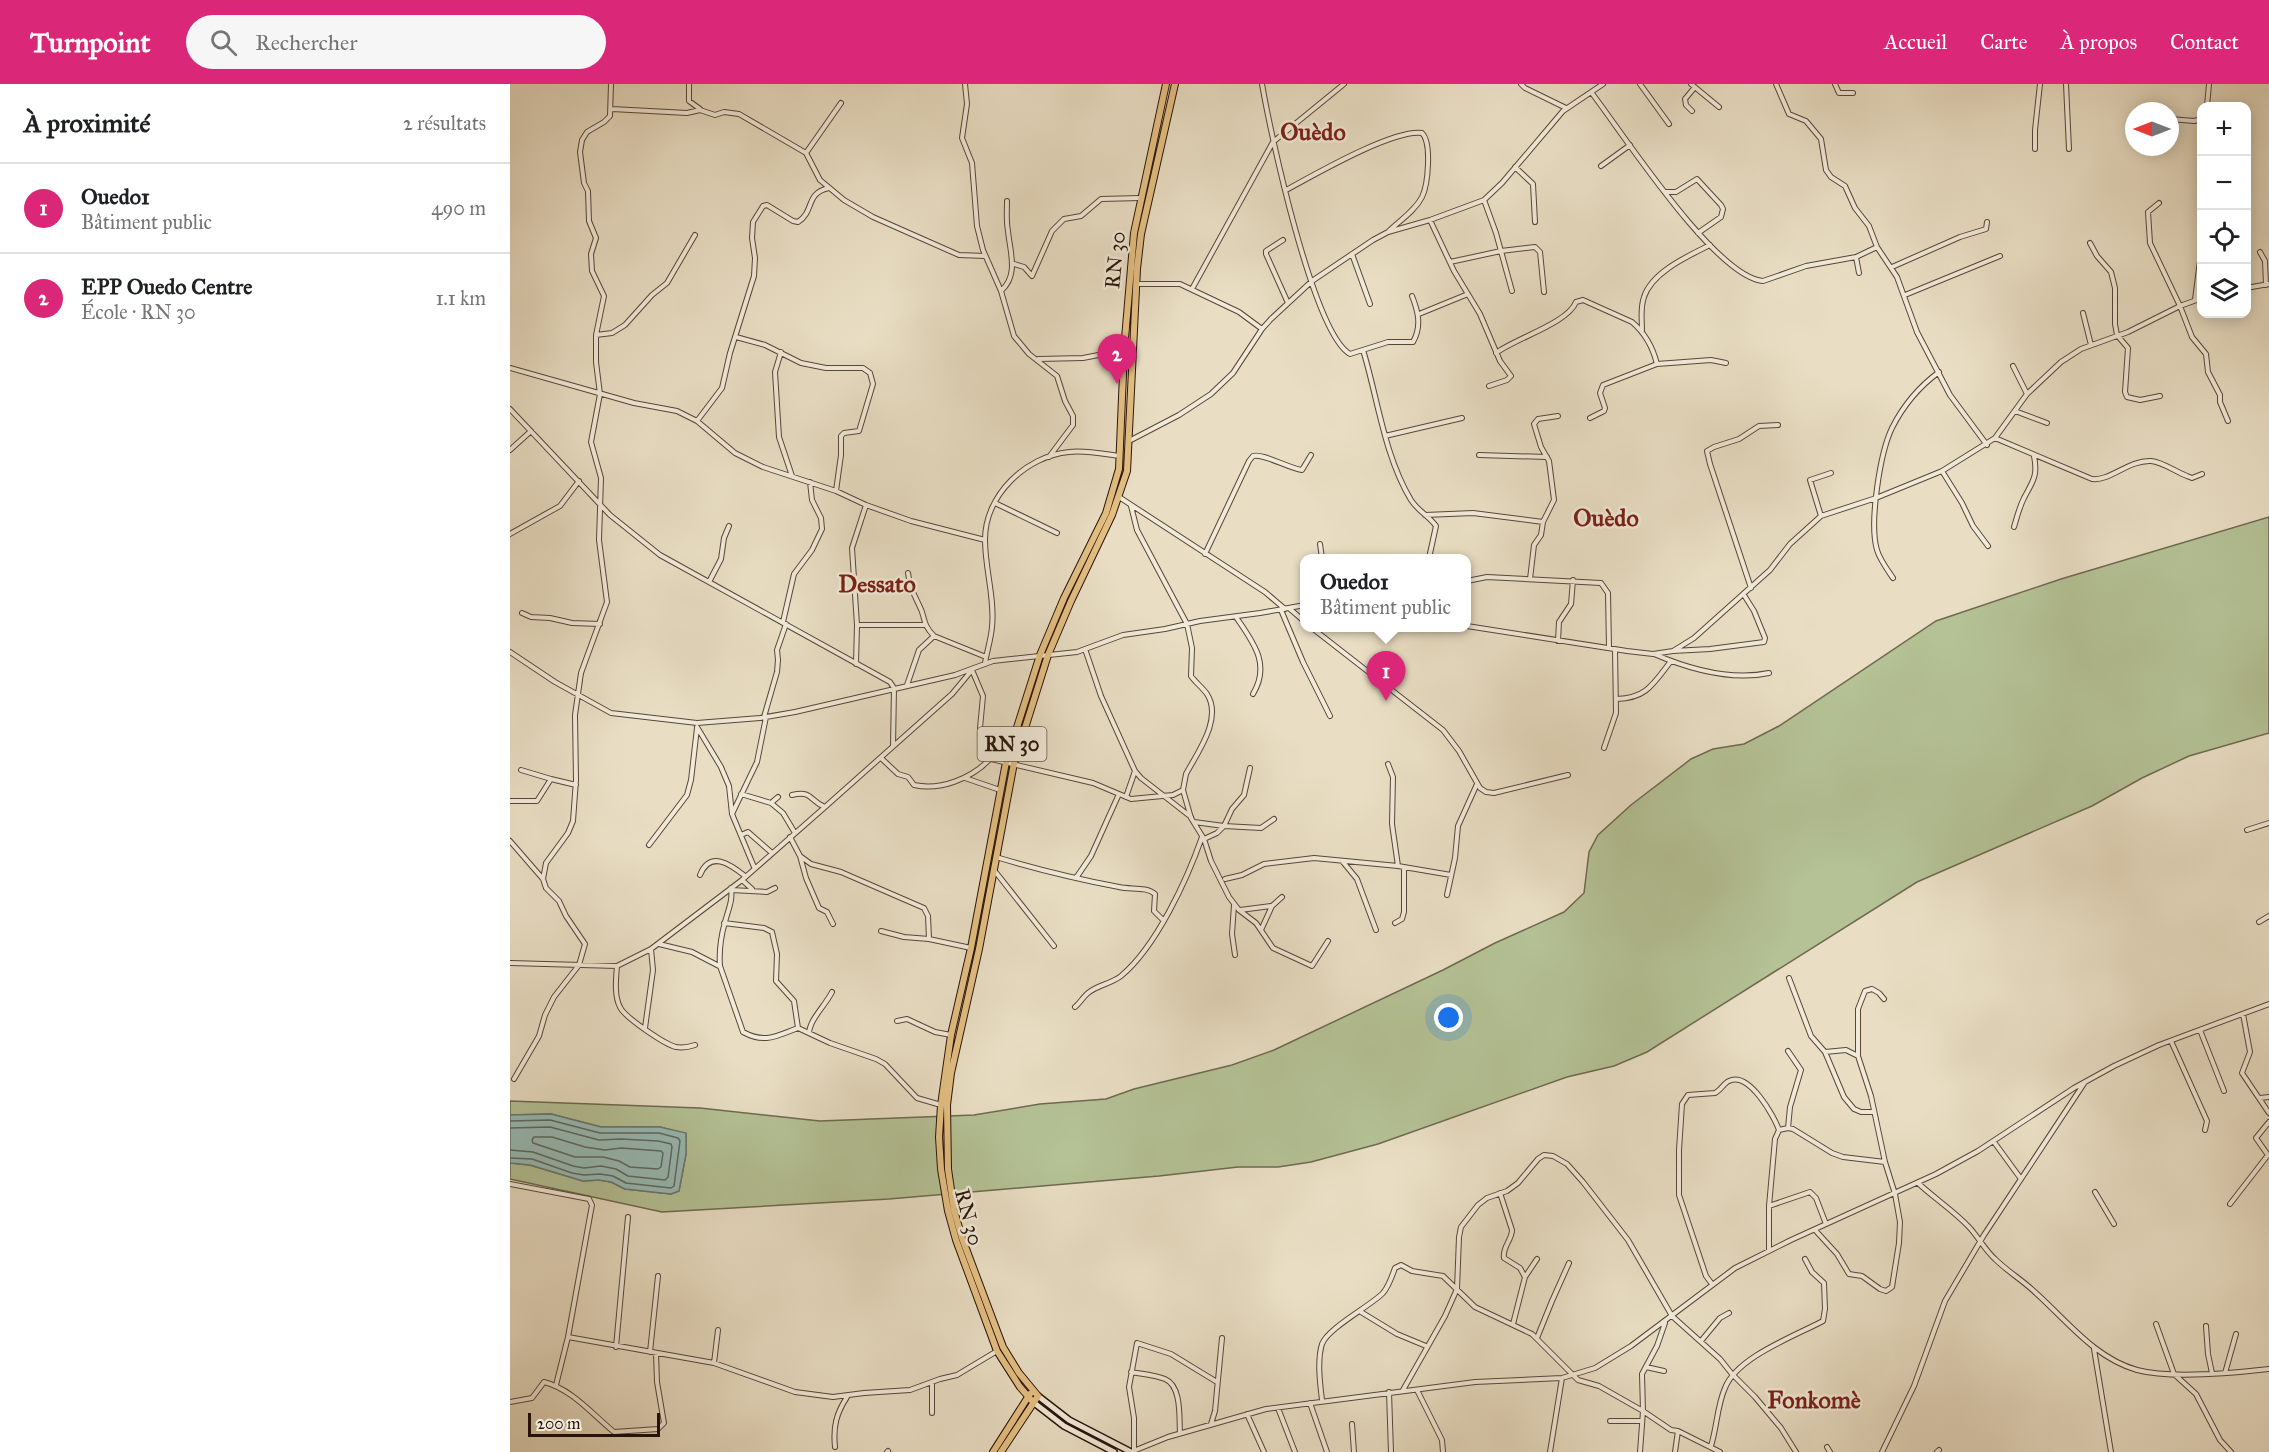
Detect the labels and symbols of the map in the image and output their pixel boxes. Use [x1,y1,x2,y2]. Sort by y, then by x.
north arrow [2125,102,2179,156]
district label: Ouèdo [1280,117,1346,147]
street label: RN 30 [1099,230,1131,290]
pin: 2 [1098,334,1136,384]
district label: Ouèdo [1573,503,1639,533]
district label: Dessato [838,569,916,599]
pin: 1 [1366,652,1406,701]
road number: RN 30 [978,727,1046,761]
your location [1434,1003,1463,1032]
street label: RN 30 [949,1186,989,1248]
district label: Fonkomè [1767,1385,1861,1415]
scale bar [528,1410,660,1438]

